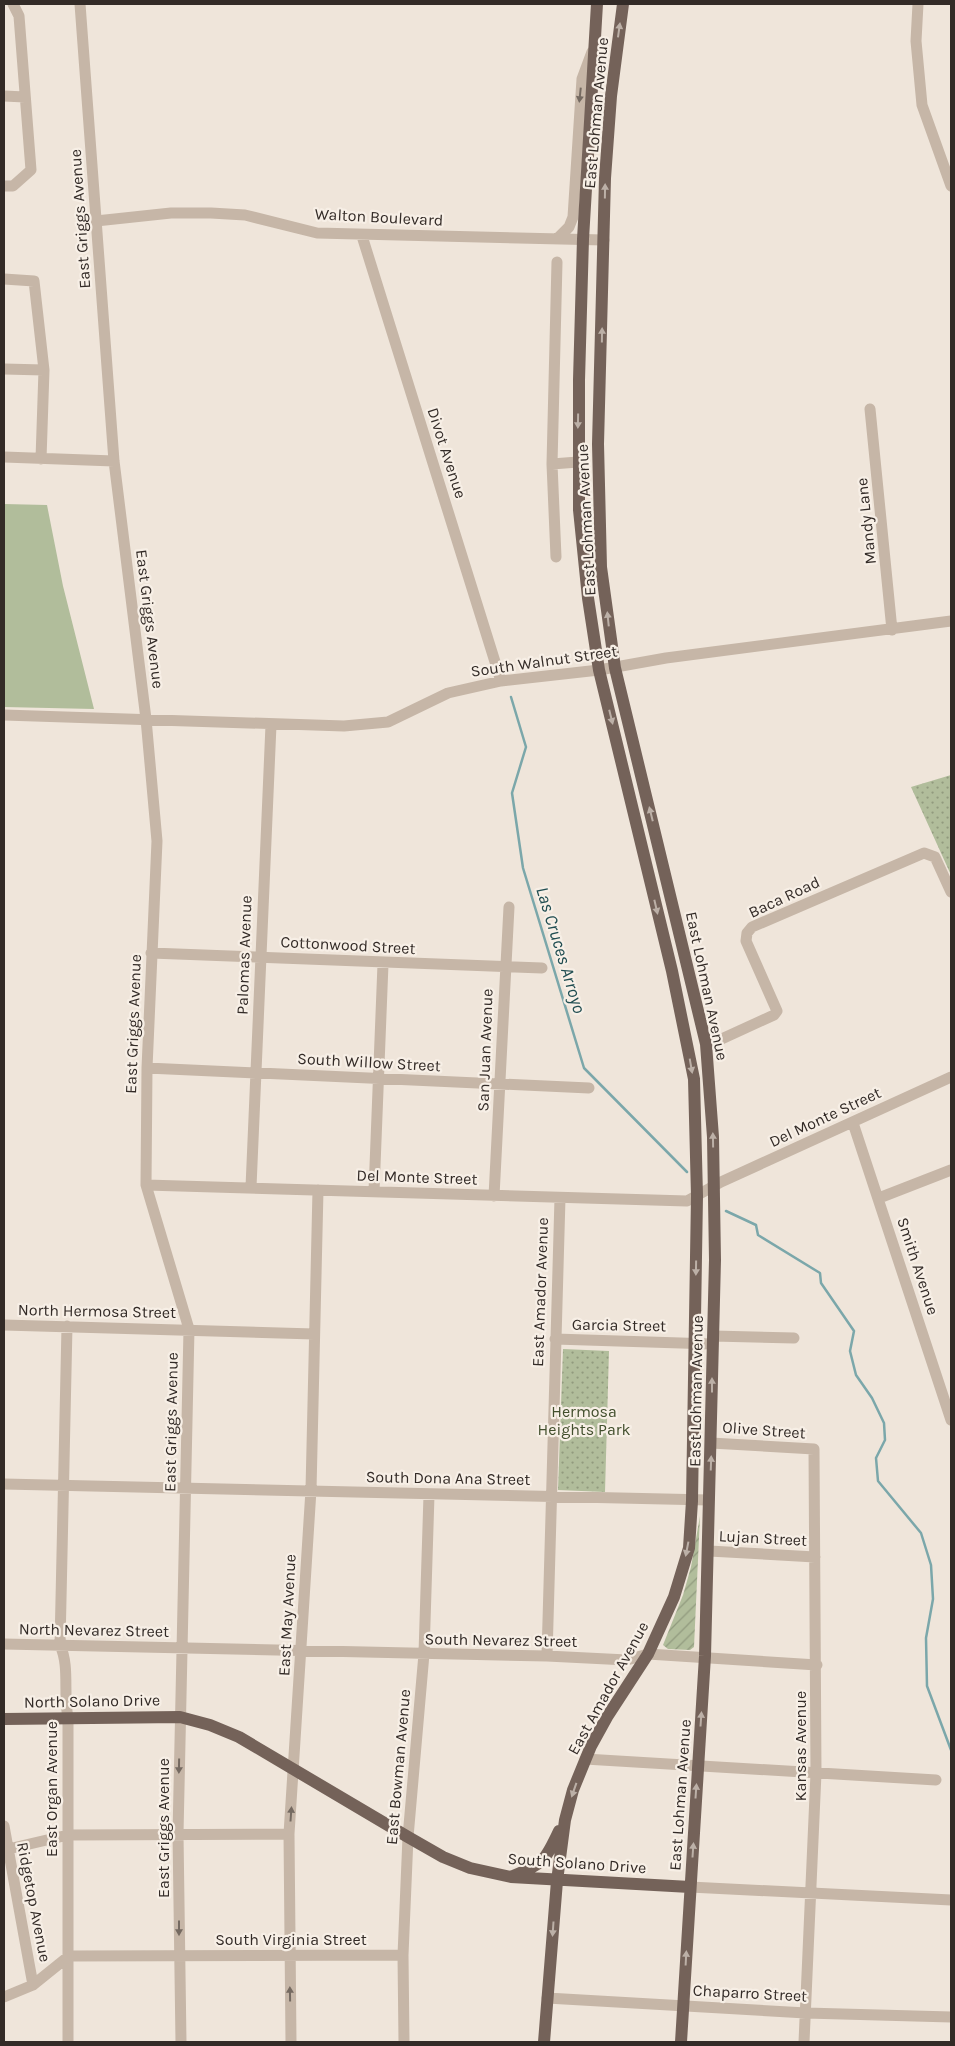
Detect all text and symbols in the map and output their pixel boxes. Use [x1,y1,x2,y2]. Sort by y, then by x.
one-way arrow [615,21,623,37]
street label: East Lohman Avenue [580,37,612,189]
one-way arrow [576,87,584,103]
street label: East Griggs Avenue [66,149,94,289]
one-way arrow [601,183,609,199]
street label: Walton Boulevard [314,204,444,230]
one-way arrow [598,327,606,343]
street label: Divot Avenue [423,405,471,501]
one-way arrow [574,413,582,429]
street label: East Lohman Avenue [573,444,599,596]
street label: Mandy Lane [852,477,880,565]
street label: East Griggs Avenue [132,548,168,690]
one-way arrow [604,611,612,627]
street label: South Walnut Street [470,641,618,681]
one-way arrow [607,710,615,725]
one-way arrow [647,807,655,822]
street label: Baca Road [745,872,823,922]
water label: Las Cruces Arroyo [531,884,591,1016]
street label: Palomas Avenue [232,895,256,1015]
one-way arrow [652,899,660,914]
street label: East Lohman Avenue [682,910,732,1062]
street label: Cottonwood Street [280,932,416,958]
street label: East Griggs Avenue [121,954,145,1094]
street label: San Juan Avenue [473,988,497,1112]
street label: South Willow Street [297,1049,441,1075]
one-way arrow [688,1058,696,1074]
street label: Del Monte Street [766,1083,884,1151]
one-way arrow [709,1131,717,1147]
street label: Del Monte Street [356,1165,478,1189]
street label: Smith Avenue [893,1215,943,1317]
street label: East Amador Avenue [528,1217,552,1367]
one-way arrow [692,1260,700,1276]
street label: North Hermosa Street [18,1300,176,1322]
street label: Garcia Street [572,1315,666,1335]
street label: East Lohman Avenue [685,1315,707,1467]
street label: East Griggs Avenue [160,1352,182,1492]
one-way arrow [708,1376,716,1392]
park label: Hermosa Heights Park [537,1402,631,1439]
street label: Olive Street [722,1418,806,1442]
one-way arrow [707,1454,715,1470]
street label: South Dona Ana Street [366,1467,530,1489]
street label: Lujan Street [718,1526,808,1550]
one-way arrow [683,1542,691,1558]
street label: East May Avenue [274,1553,300,1677]
street label: East Amador Avenue [563,1618,653,1758]
street label: North Nevarez Street [19,1619,169,1641]
street label: South Nevarez Street [424,1629,578,1651]
street label: East Bowman Avenue [382,1688,414,1846]
street label: North Solano Drive [24,1690,160,1712]
street label: Kansas Avenue [791,1691,810,1801]
one-way arrow [698,1711,706,1727]
street label: East Lohman Avenue [665,1719,695,1871]
street label: East Organ Avenue [42,1721,61,1857]
street label: East Griggs Avenue [154,1758,173,1898]
one-way arrow [175,1758,183,1774]
one-way arrow [570,1782,577,1797]
one-way arrow [693,1782,701,1798]
one-way arrow [287,1805,295,1821]
street label: Ridgetop Avenue [13,1840,55,1964]
one-way arrow [689,1842,697,1858]
street label: South Solano Drive [507,1849,647,1877]
one-way arrow [175,1920,183,1936]
one-way arrow [549,1922,557,1938]
street label: South Virginia Street [215,1930,367,1949]
one-way arrow [682,1950,690,1966]
street label: Chaparro Street [692,1981,808,2005]
one-way arrow [286,1985,294,2001]

